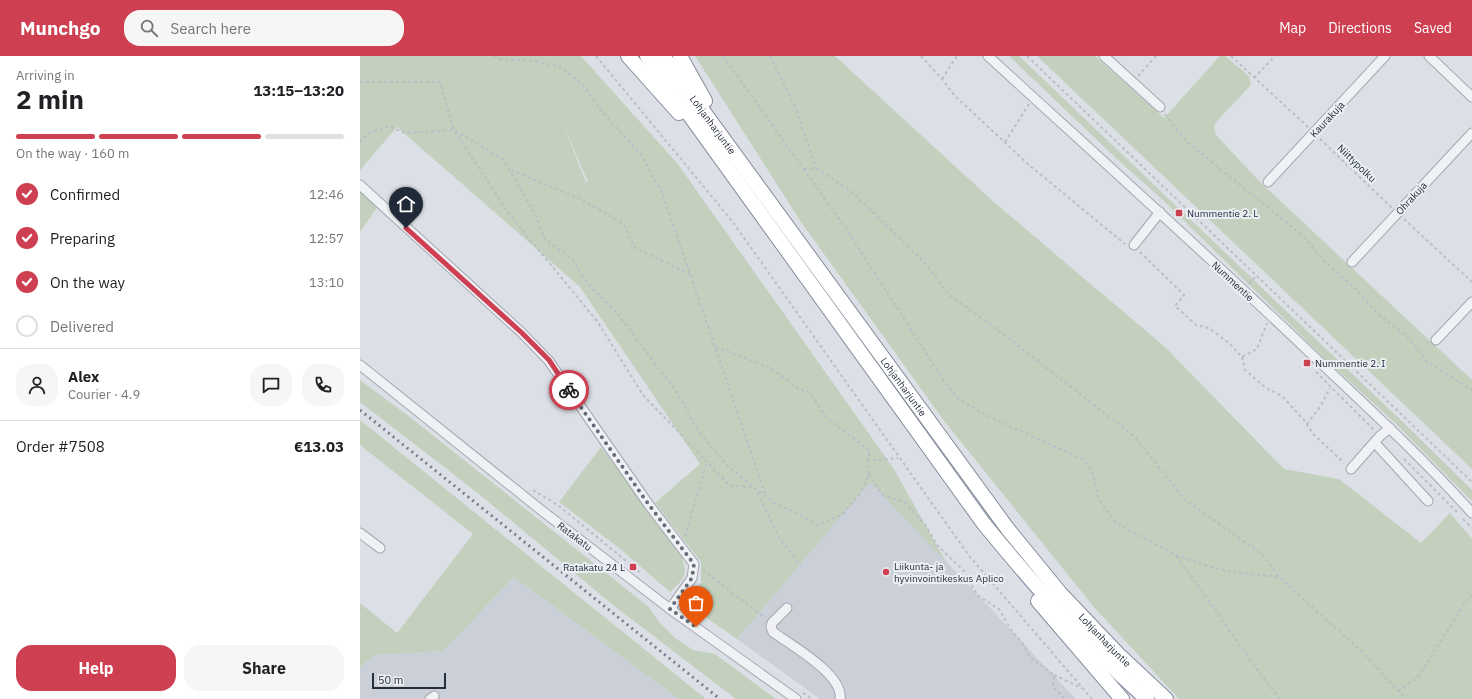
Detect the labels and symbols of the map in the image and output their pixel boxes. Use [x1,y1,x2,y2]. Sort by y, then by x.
street label: Lohjanharjuntie [687,93,739,157]
street label: Kaurakuja [1307,98,1348,140]
street label: Niittypolku [1335,142,1379,185]
street label: Ohrakuja [1393,179,1430,218]
pin [389,187,423,228]
place label: Nummentie 2. L [1187,207,1258,220]
marker: Nummentie 2. L [1174,208,1184,218]
street label: Nummentie [1209,259,1257,304]
street label: Lohjanharjuntie [878,355,930,419]
place label: Nummentie 2. I [1315,357,1385,370]
marker: Nummentie 2. I [1302,358,1312,368]
courier [549,370,589,410]
street label: Ratakatu [555,519,595,554]
place label: Liikunta- ja hyvinvointikeskus Aplico [894,560,1004,585]
place label: Ratakatu 24 L [563,561,625,574]
marker: Ratakatu 24 L [628,562,638,572]
marker: Liikunta- ja hyvinvointikeskus Aplico [881,567,891,577]
pin [679,586,713,627]
street label: Lohjanharjuntie [1076,611,1134,670]
scale bar [372,671,446,690]

